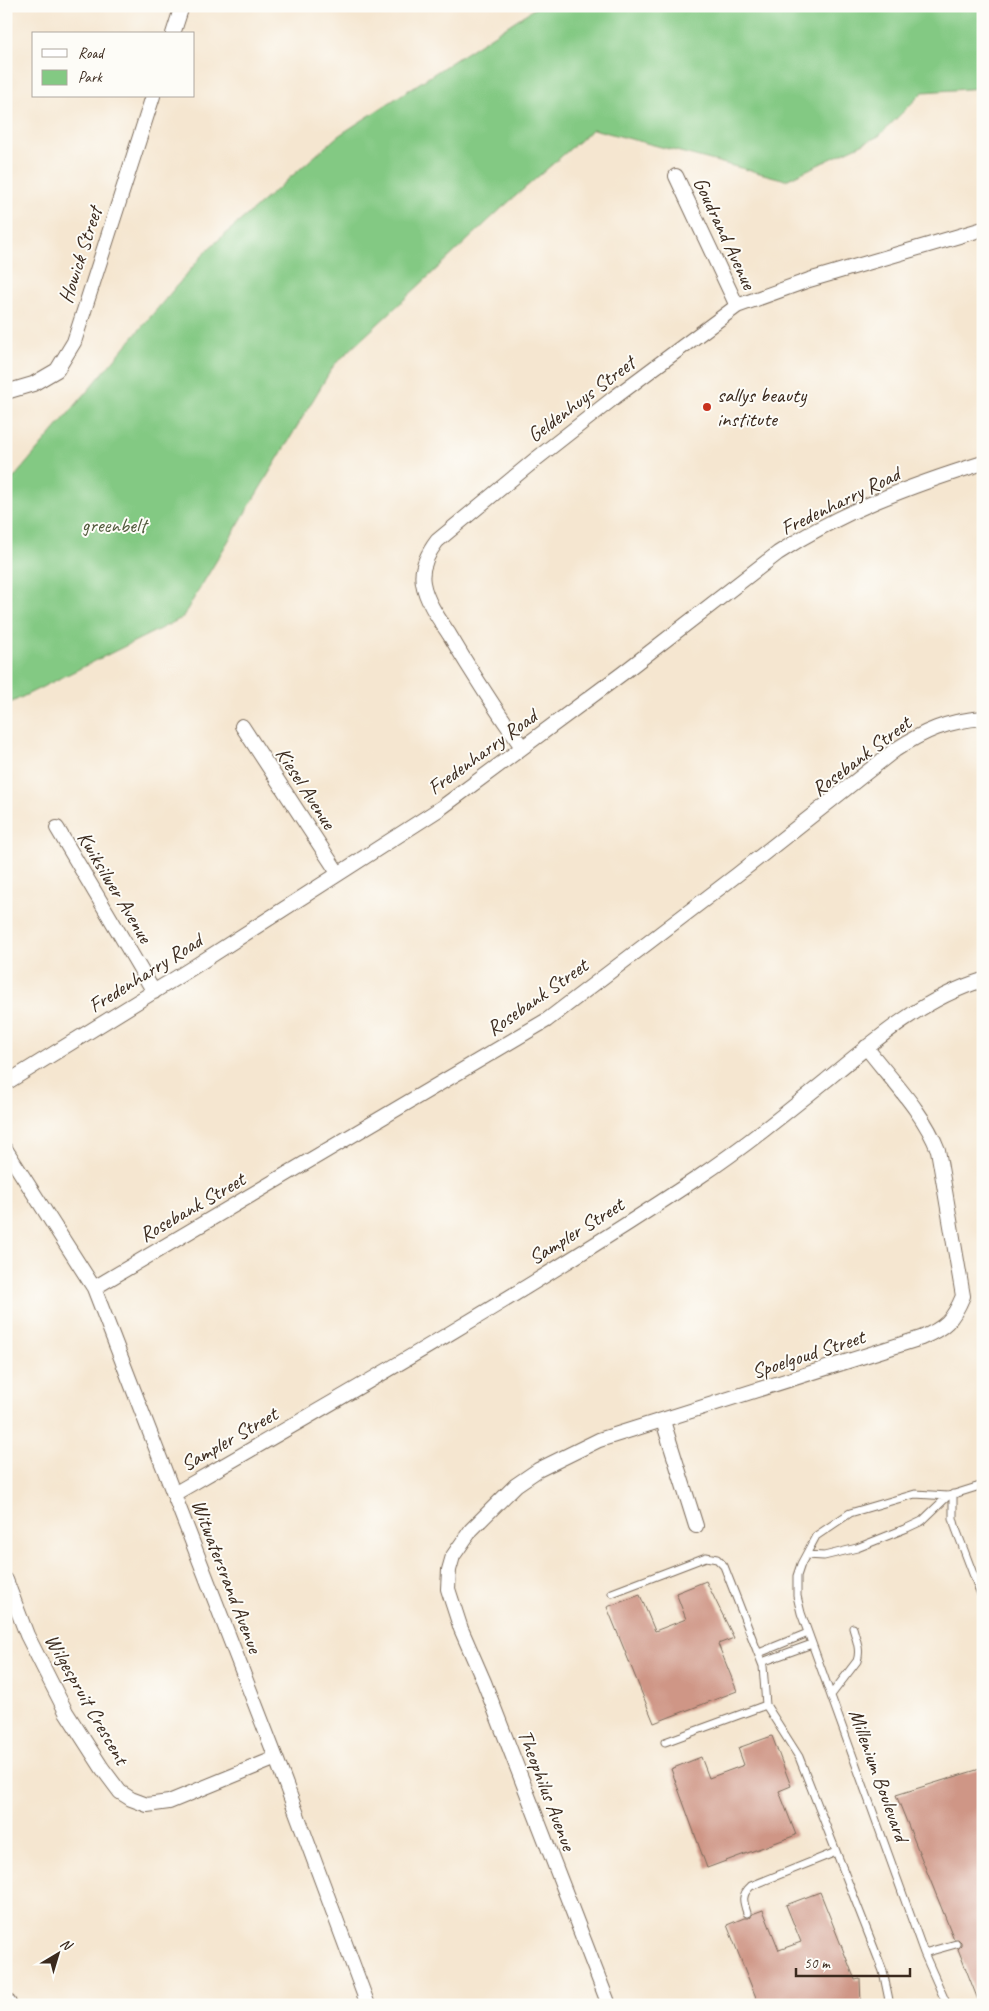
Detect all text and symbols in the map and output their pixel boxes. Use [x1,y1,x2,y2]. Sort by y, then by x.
legend [32,32,195,98]
text: Road [78,44,105,63]
text: Park [78,68,103,87]
street label: Goudrand Avenue [688,173,763,294]
street label: Howick Street [52,201,109,306]
street label: Geldenhuys Street [522,348,642,448]
place label: sallys beauty institute [717,382,808,432]
marker: sallys beauty institute [701,401,713,413]
street label: Fredenharry Road [776,459,907,541]
park label: greenbelt [82,512,149,538]
street label: Fredenharry Road [422,701,545,800]
street label: Rosebank Street [806,709,917,802]
street label: Kiesel Avenue [270,742,343,835]
street label: Kwiksilwer Avenue [72,827,159,948]
street label: Fredenharry Road [83,926,210,1018]
street label: Rosebank Street [481,951,594,1041]
street label: Rosebank Street [135,1165,251,1248]
street label: Sampler Street [524,1190,630,1270]
street label: Spoelgoud Street [748,1323,870,1384]
street label: Sampler Street [176,1400,284,1477]
street label: Witwatersrand Avenue [186,1496,269,1658]
street label: Wilgespruit Crescent [39,1629,136,1771]
street label: Millenium Boulevard [843,1705,916,1848]
street label: Theophilus Avenue [512,1726,583,1856]
north arrow [32,1928,82,1978]
text: N [57,1935,76,1955]
scale bar [796,1946,910,1978]
text: 50 m [804,1954,831,1973]

